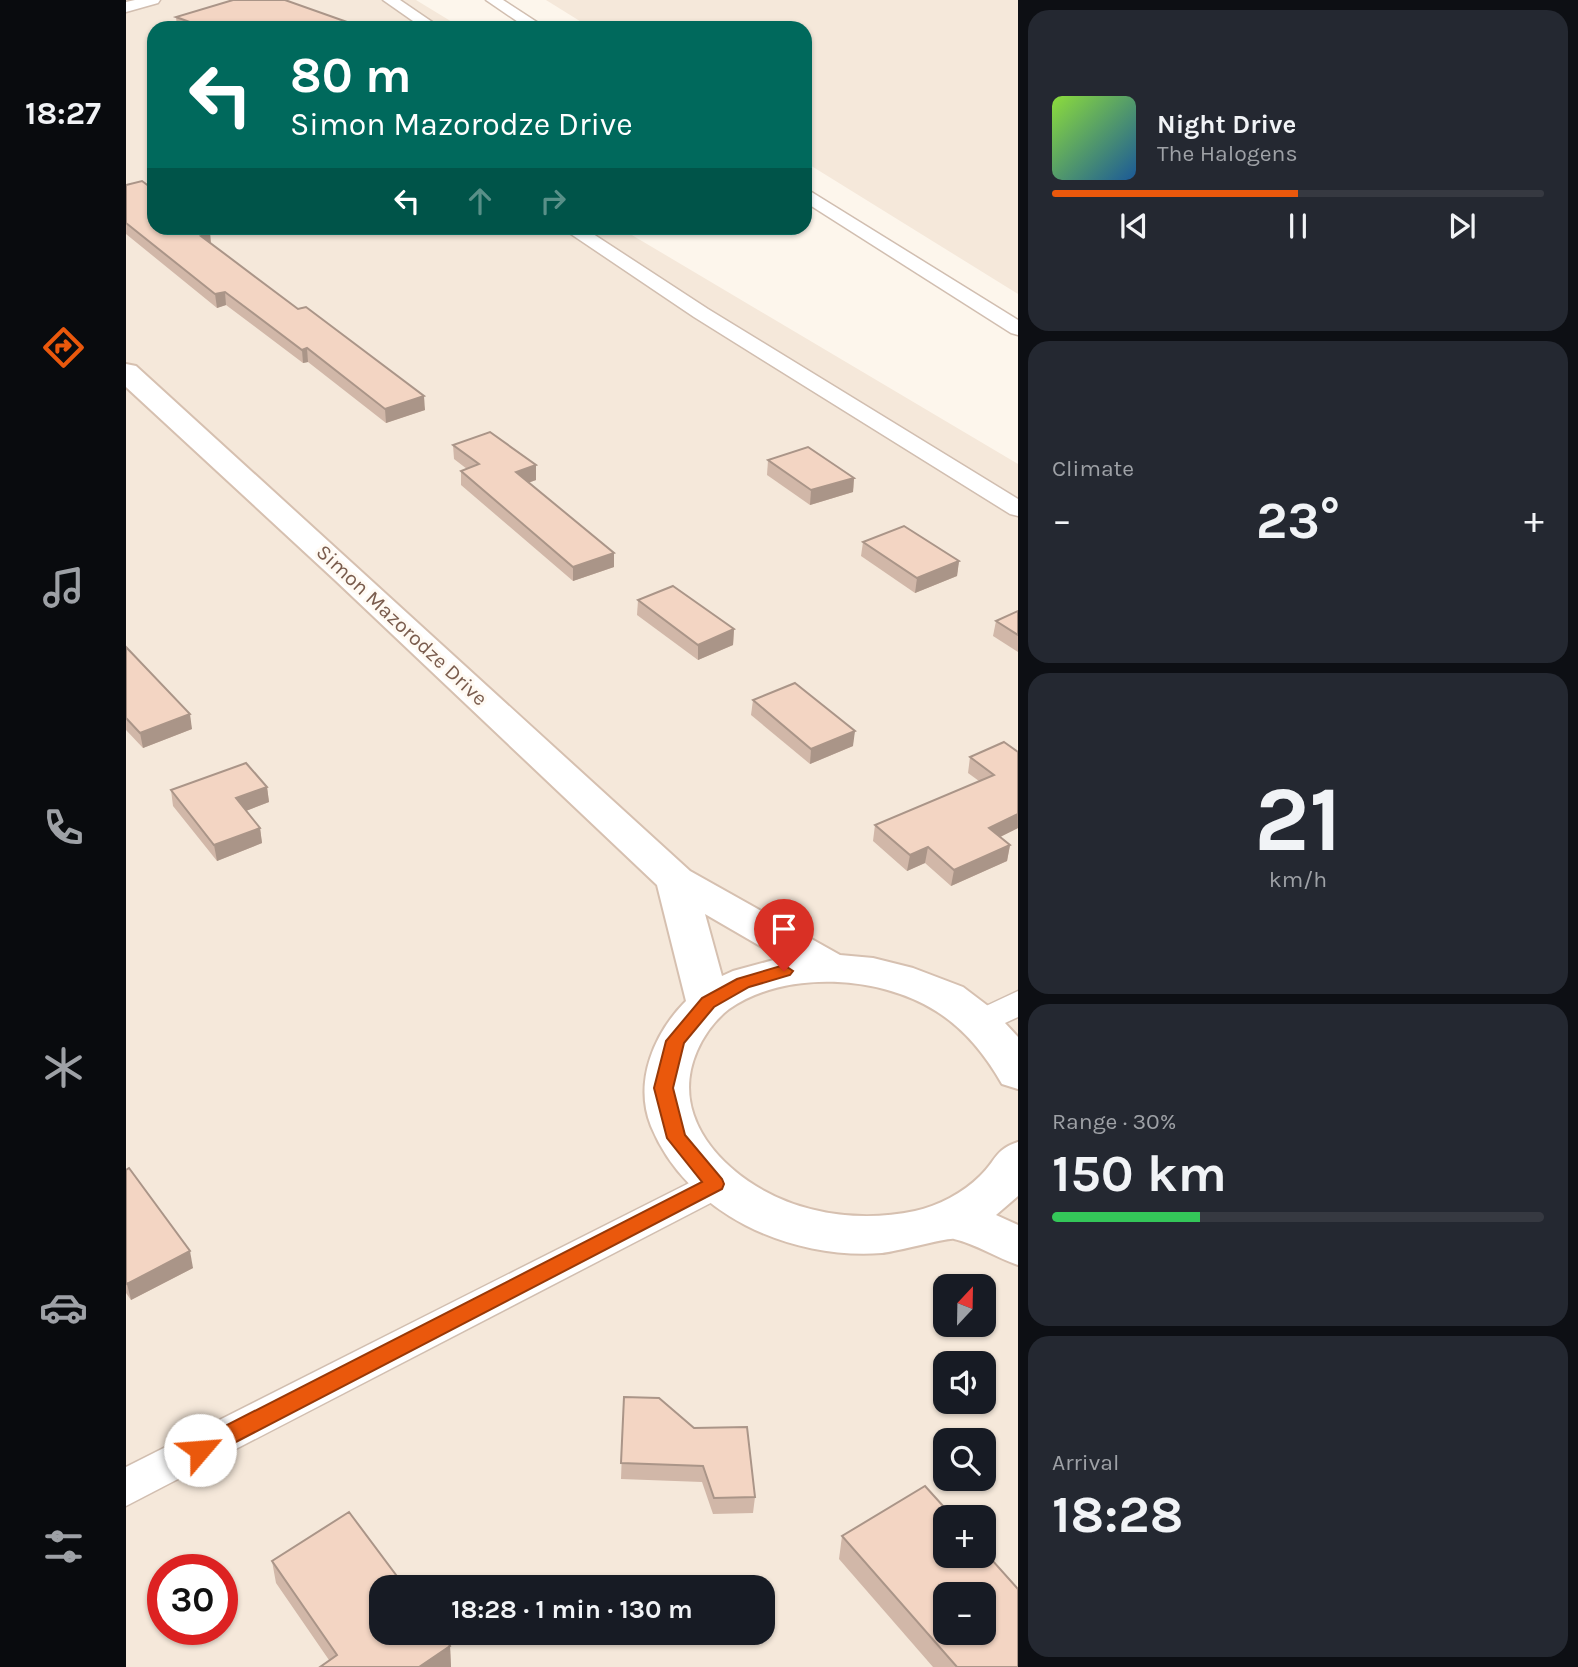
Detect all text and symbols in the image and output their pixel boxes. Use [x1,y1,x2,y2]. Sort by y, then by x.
text: 80 m [290,47,412,104]
icon: left [175,49,266,140]
text: 18:27 [25,95,101,132]
text: Simon Mazorodze Drive [290,106,633,143]
text: Night Drive [1157,109,1296,140]
text: The Halogens [1157,140,1297,167]
icon: left [388,182,426,220]
icon: ahead [461,182,499,220]
icon: right [534,182,572,220]
icon: previous [1115,207,1153,245]
icon: pause [1279,207,1317,245]
icon: next [1443,207,1481,245]
icon: directions [39,323,88,372]
text: Climate [1052,455,1134,482]
text: 23° [1256,490,1340,551]
text: − [1052,498,1072,543]
text: + [1524,498,1544,543]
street label: Simon Mazorodze Drive [312,540,492,710]
icon: music [39,563,88,612]
text: 21 [1254,767,1342,873]
icon: phone [39,803,88,852]
text: km/h [1269,866,1327,893]
pin [754,899,814,971]
icon: arrive [765,910,803,948]
icon: climate [39,1043,88,1092]
text: Range · 30% [1052,1108,1176,1135]
text: 150 km [1052,1143,1227,1204]
north arrow [933,1274,996,1337]
map controls [933,1274,996,1645]
icon: car [39,1283,88,1332]
button: sound [933,1351,996,1414]
position arrow [163,1413,237,1487]
button: search [933,1428,996,1491]
text: Arrival [1052,1449,1119,1476]
text: 18:28 [1052,1484,1183,1545]
button: + [933,1505,996,1568]
icon: filters [39,1522,88,1571]
speed limit sign: 30 [147,1554,238,1645]
button: − [933,1582,996,1645]
text: 18:28 · 1 min · 130 m [451,1594,693,1625]

